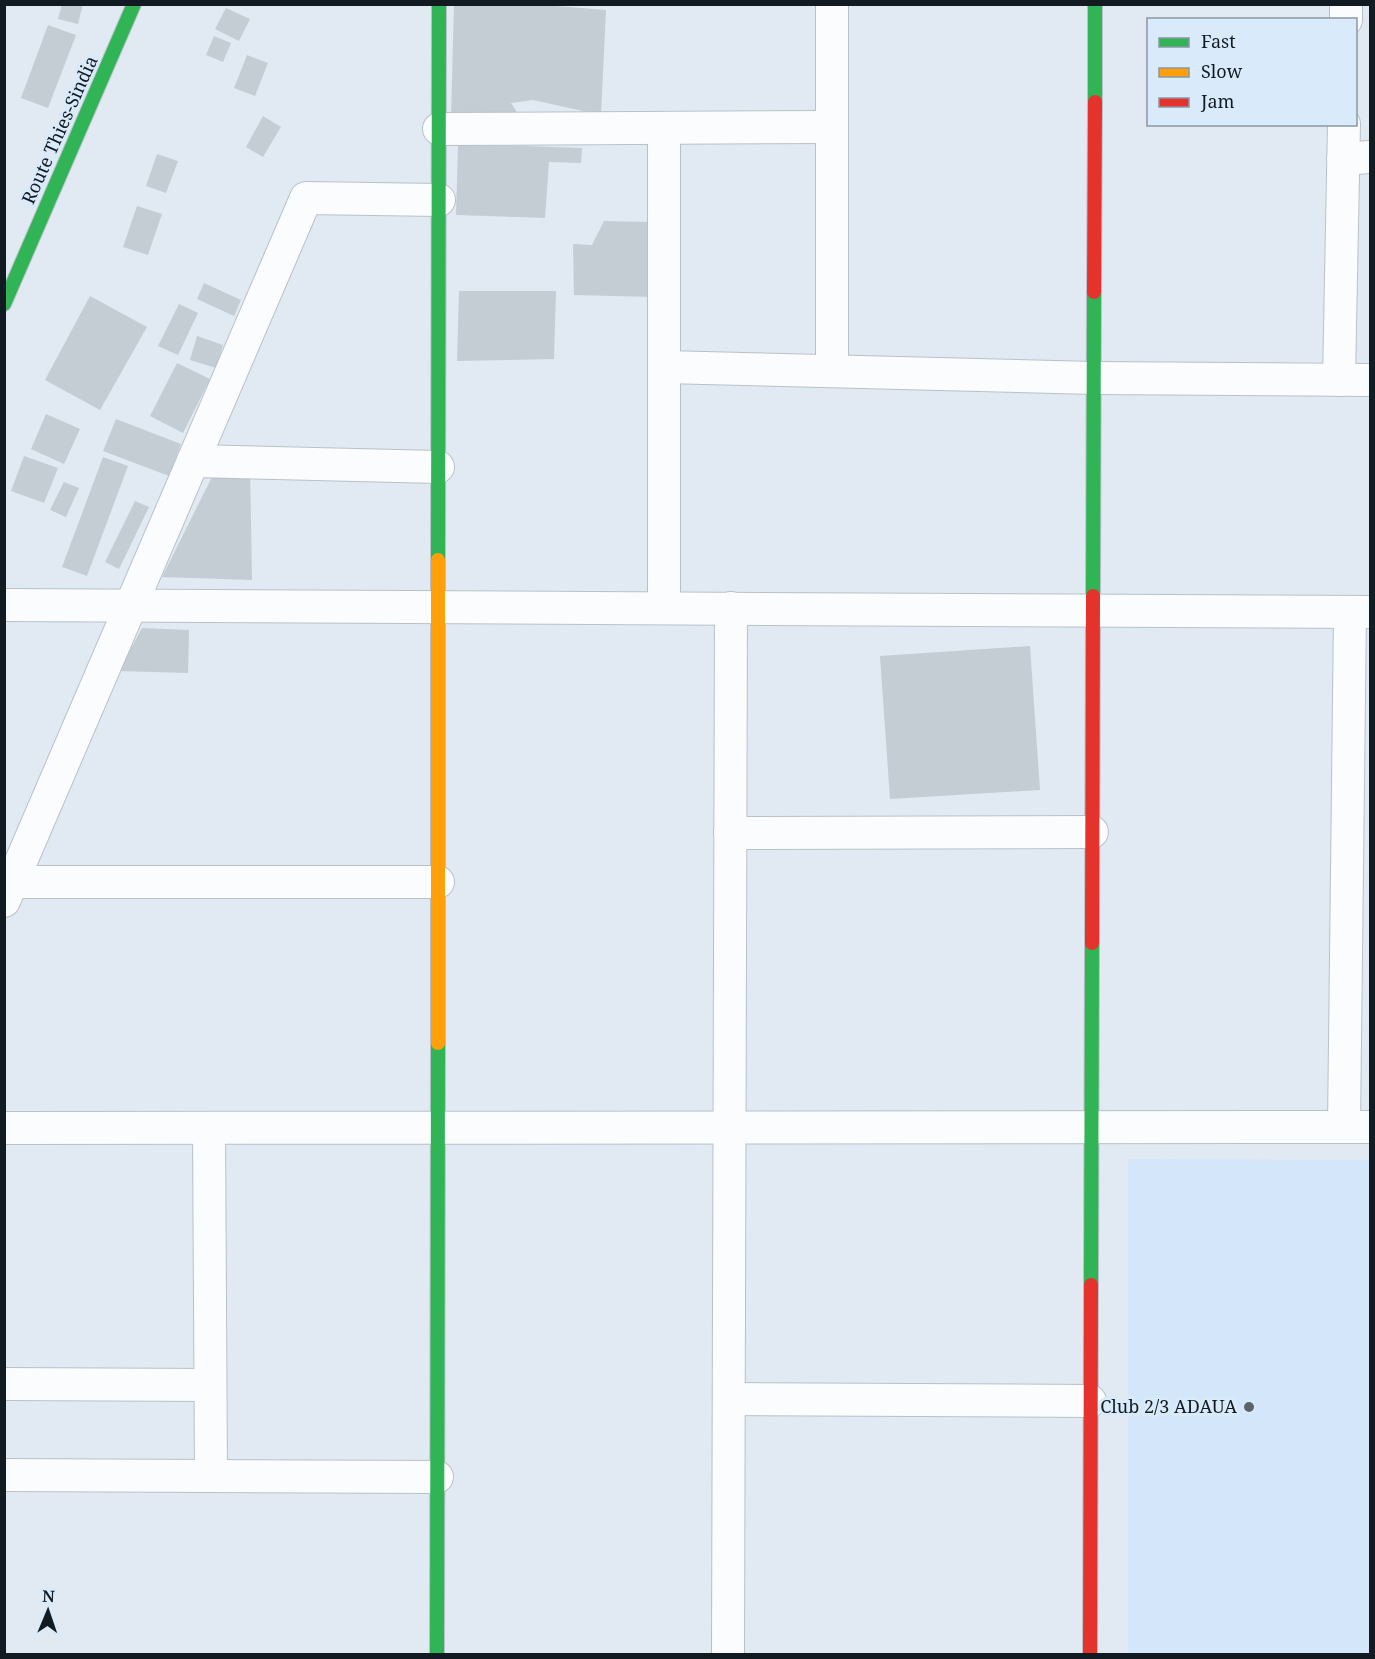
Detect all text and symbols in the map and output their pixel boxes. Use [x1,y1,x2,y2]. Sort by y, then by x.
legend [1147,18,1357,126]
text: Fast [1201,29,1236,53]
street label: Route Thies-Sindia [16,52,103,208]
text: Slow [1201,59,1243,83]
text: Jam [1200,89,1235,113]
place label: Club 2/3 ADAUA [1100,1394,1237,1418]
marker: Club 2/3 ADAUA [1242,1400,1256,1414]
north arrow [18,1581,78,1641]
text: N [42,1585,56,1607]

